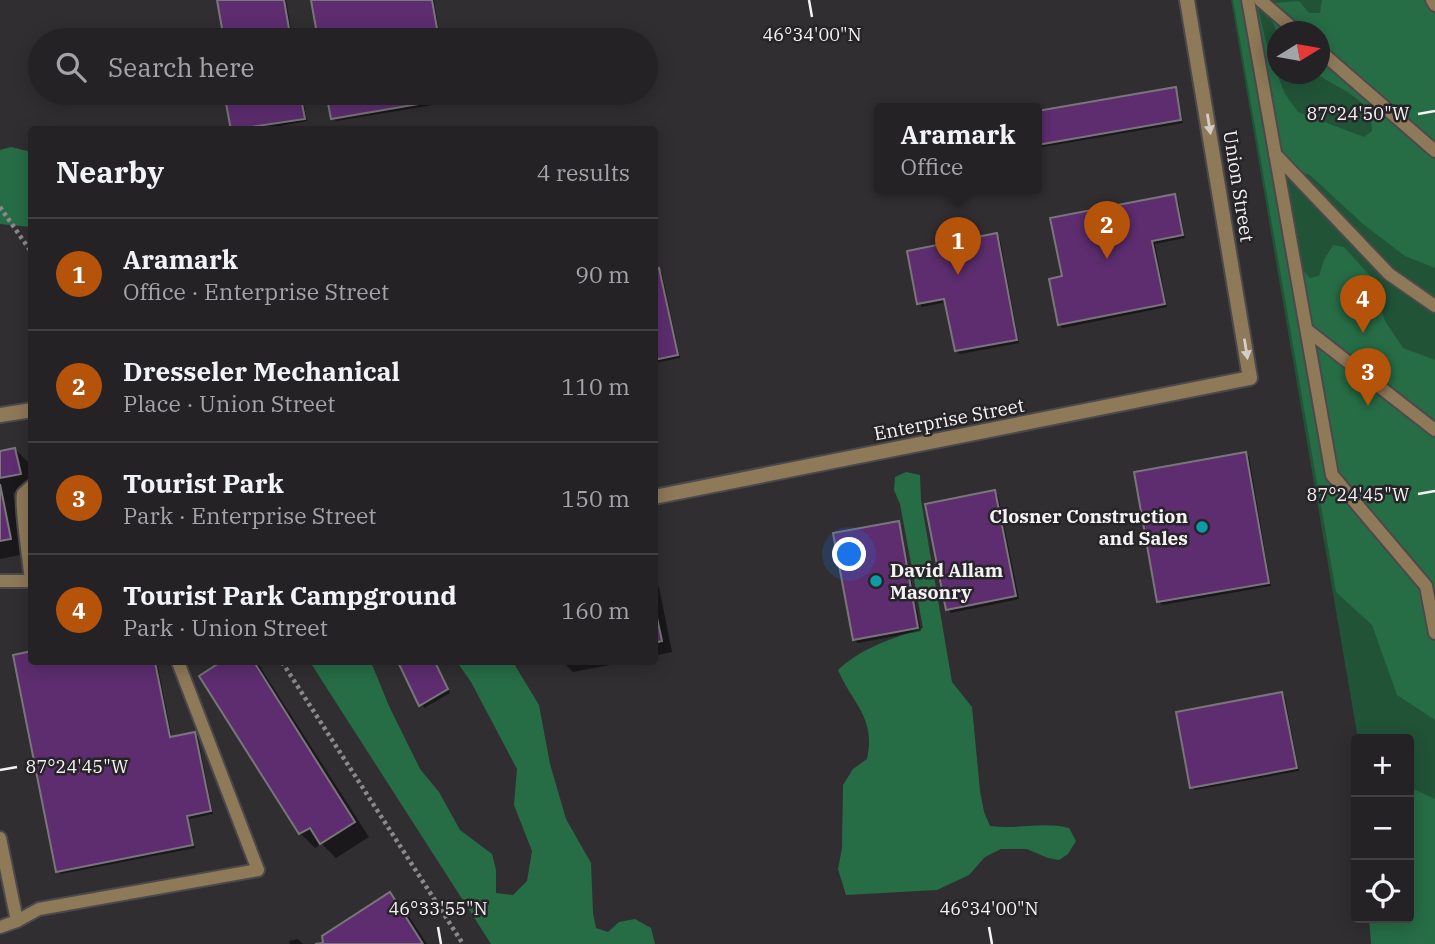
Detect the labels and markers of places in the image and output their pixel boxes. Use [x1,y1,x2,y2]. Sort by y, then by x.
pin: 2 [1084,201,1130,259]
pin: 1 [935,217,981,275]
pin: 4 [1340,275,1386,333]
pin: 3 [1345,348,1391,406]
place label: Closner Construction and Sales [989,504,1188,550]
marker: Closner Construction and Sales [1194,519,1210,535]
place label: David Allam Masonry [890,558,1003,604]
marker: David Allam Masonry [868,573,884,589]

